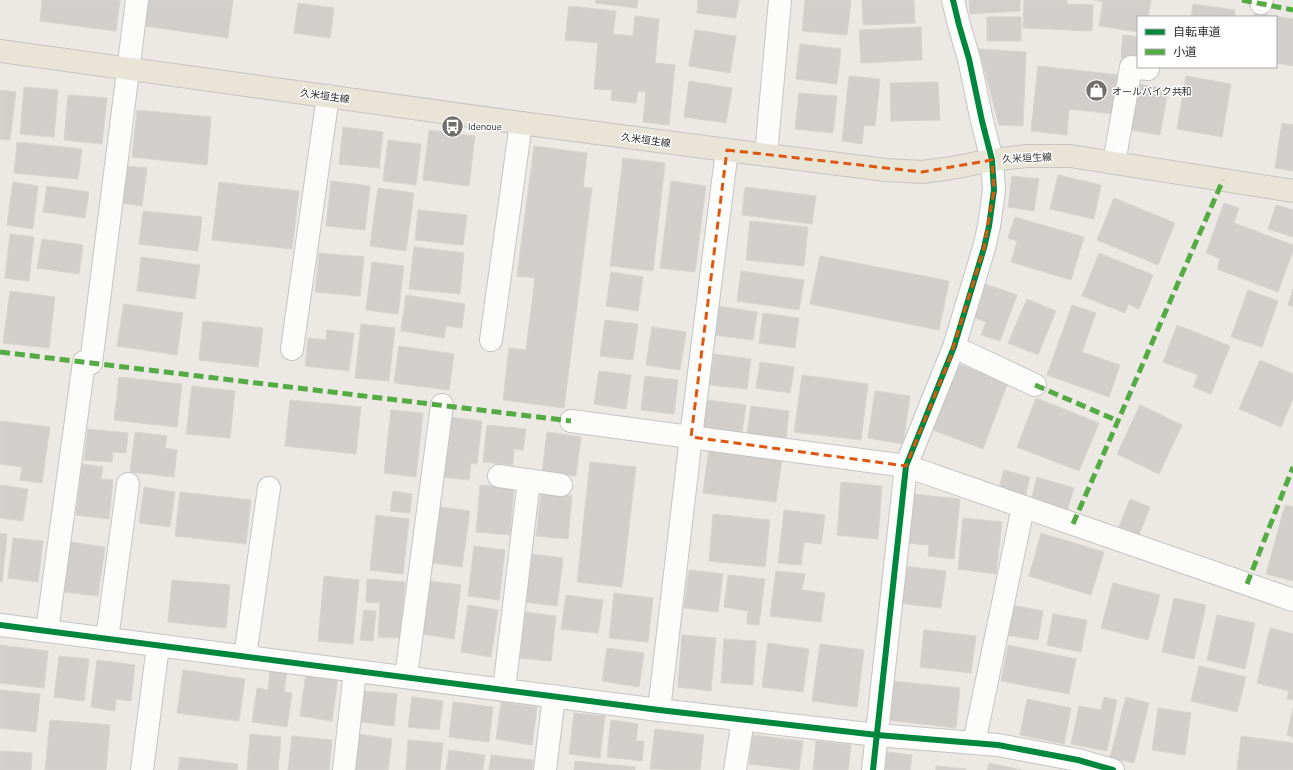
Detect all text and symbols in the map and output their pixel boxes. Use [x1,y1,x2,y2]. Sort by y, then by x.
legend [1137,16,1277,68]
text: 自転車道 [1173,22,1221,41]
text: 小道 [1173,42,1197,61]
shop icon: オールバイク共和 [1084,78,1110,104]
place label: オールバイク共和 [1112,84,1192,99]
street label: 久米垣生線 [299,85,351,107]
bus stop icon: Idenoue [440,113,466,139]
place label: Idenoue [468,119,502,134]
street label: 久米垣生線 [620,129,672,151]
street label: 久米垣生線 [1002,149,1052,167]

